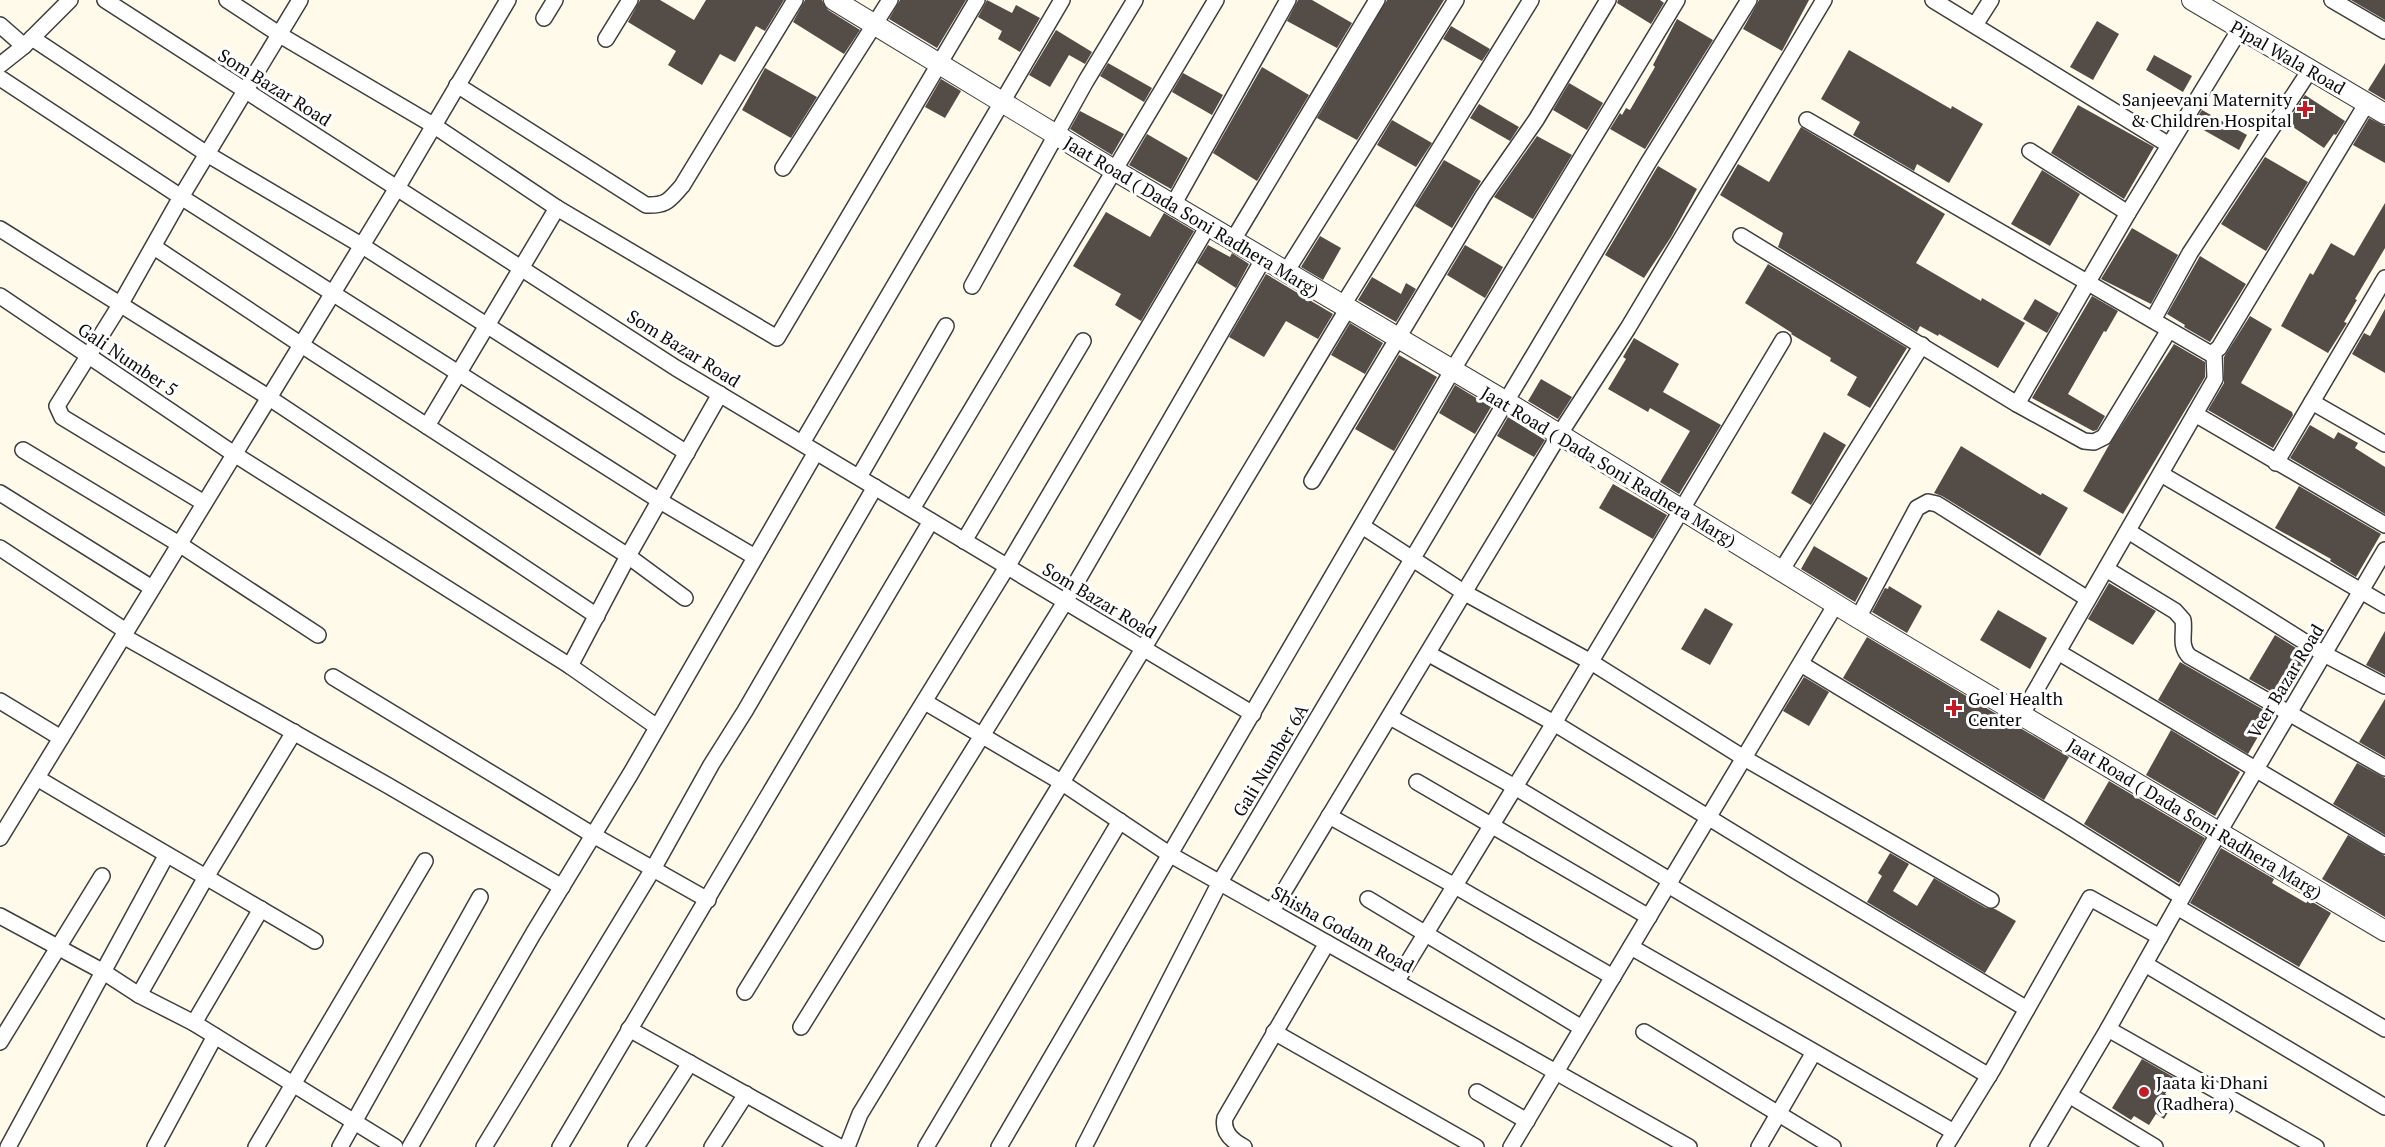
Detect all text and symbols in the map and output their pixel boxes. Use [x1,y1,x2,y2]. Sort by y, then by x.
street label: Pipal Wala Road [2226,14,2350,100]
street label: Som Bazar Road [214,43,336,131]
place label: Sanjeevani Maternity & Children Hospital [2122,87,2293,132]
marker: Sanjeevani Maternity & Children Hospital [2296,100,2314,118]
street label: Jaat Road ( Dada Soni Radhera Marg) [1060,130,1324,302]
street label: Som Bazar Road [623,304,745,392]
street label: Gali Number 5 [73,317,183,401]
street label: Jaat Road ( Dada Soni Radhera Marg) [1477,380,1741,552]
street label: Som Bazar Road [1039,556,1161,644]
street label: Veer Bazar Road [2241,619,2329,743]
place label: Goel Health Center [1968,686,2064,731]
street label: Gali Number 6A [1227,698,1314,821]
marker: Goel Health Center [1945,699,1963,717]
street label: Jaat Road ( Dada Soni Radhera Marg) [2063,732,2327,904]
street label: Shisha Godam Road [1268,880,1418,978]
place label: Jaata ki Dhani (Radhera) [2156,1070,2268,1115]
marker: Jaata ki Dhani (Radhera) [2137,1085,2151,1099]

